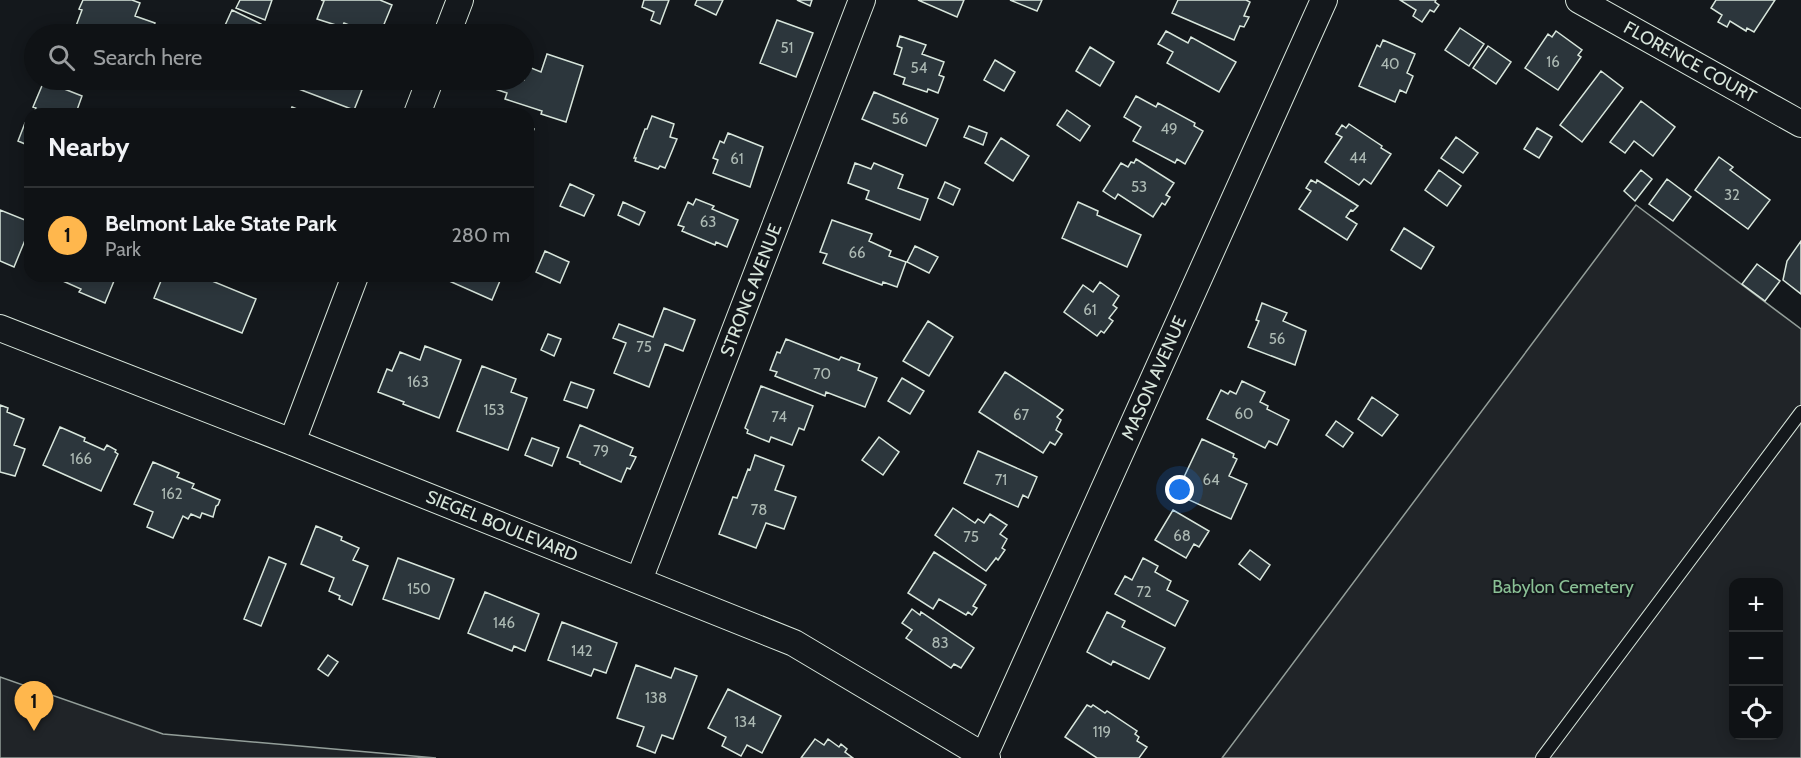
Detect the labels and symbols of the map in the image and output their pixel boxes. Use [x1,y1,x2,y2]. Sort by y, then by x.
street label: FLORENCE COURT [1620,16,1761,108]
house number: 51 [780,39,794,57]
house number: 16 [1546,53,1560,71]
house number: 40 [1380,55,1400,73]
house number: 54 [911,59,928,77]
house number: 56 [892,110,908,128]
house number: 49 [1160,120,1178,138]
house number: 44 [1349,149,1367,167]
house number: 61 [730,150,744,168]
house number: 53 [1131,178,1147,196]
house number: 32 [1724,186,1740,204]
house number: 63 [700,213,716,231]
street label: STRONG AVENUE [716,220,786,360]
house number: 66 [848,244,866,262]
house number: 61 [1083,301,1097,319]
street label: MASON AVENUE [1117,312,1191,444]
house number: 56 [1269,330,1285,348]
house number: 75 [636,338,652,356]
house number: 70 [813,365,831,383]
house number: 163 [407,373,429,391]
house number: 153 [483,401,505,419]
house number: 60 [1235,405,1254,423]
house number: 67 [1013,406,1029,424]
house number: 74 [771,408,787,426]
house number: 79 [593,442,609,460]
house number: 166 [70,450,92,468]
house number: 71 [995,471,1007,489]
house number: 64 [1202,471,1220,489]
your location [1165,475,1194,504]
house number: 162 [161,485,183,503]
street label: SIEGEL BOULEVARD [423,485,581,567]
house number: 78 [751,501,767,519]
house number: 68 [1173,527,1191,545]
house number: 75 [963,528,979,546]
park label: Babylon Cemetery [1492,576,1634,598]
house number: 150 [407,580,431,598]
house number: 72 [1136,583,1152,601]
house number: 146 [493,614,515,632]
house number: 83 [931,634,949,652]
house number: 142 [571,642,593,660]
pin: 1 [15,682,54,731]
house number: 138 [645,689,667,707]
house number: 134 [734,713,756,731]
house number: 119 [1093,723,1111,741]

